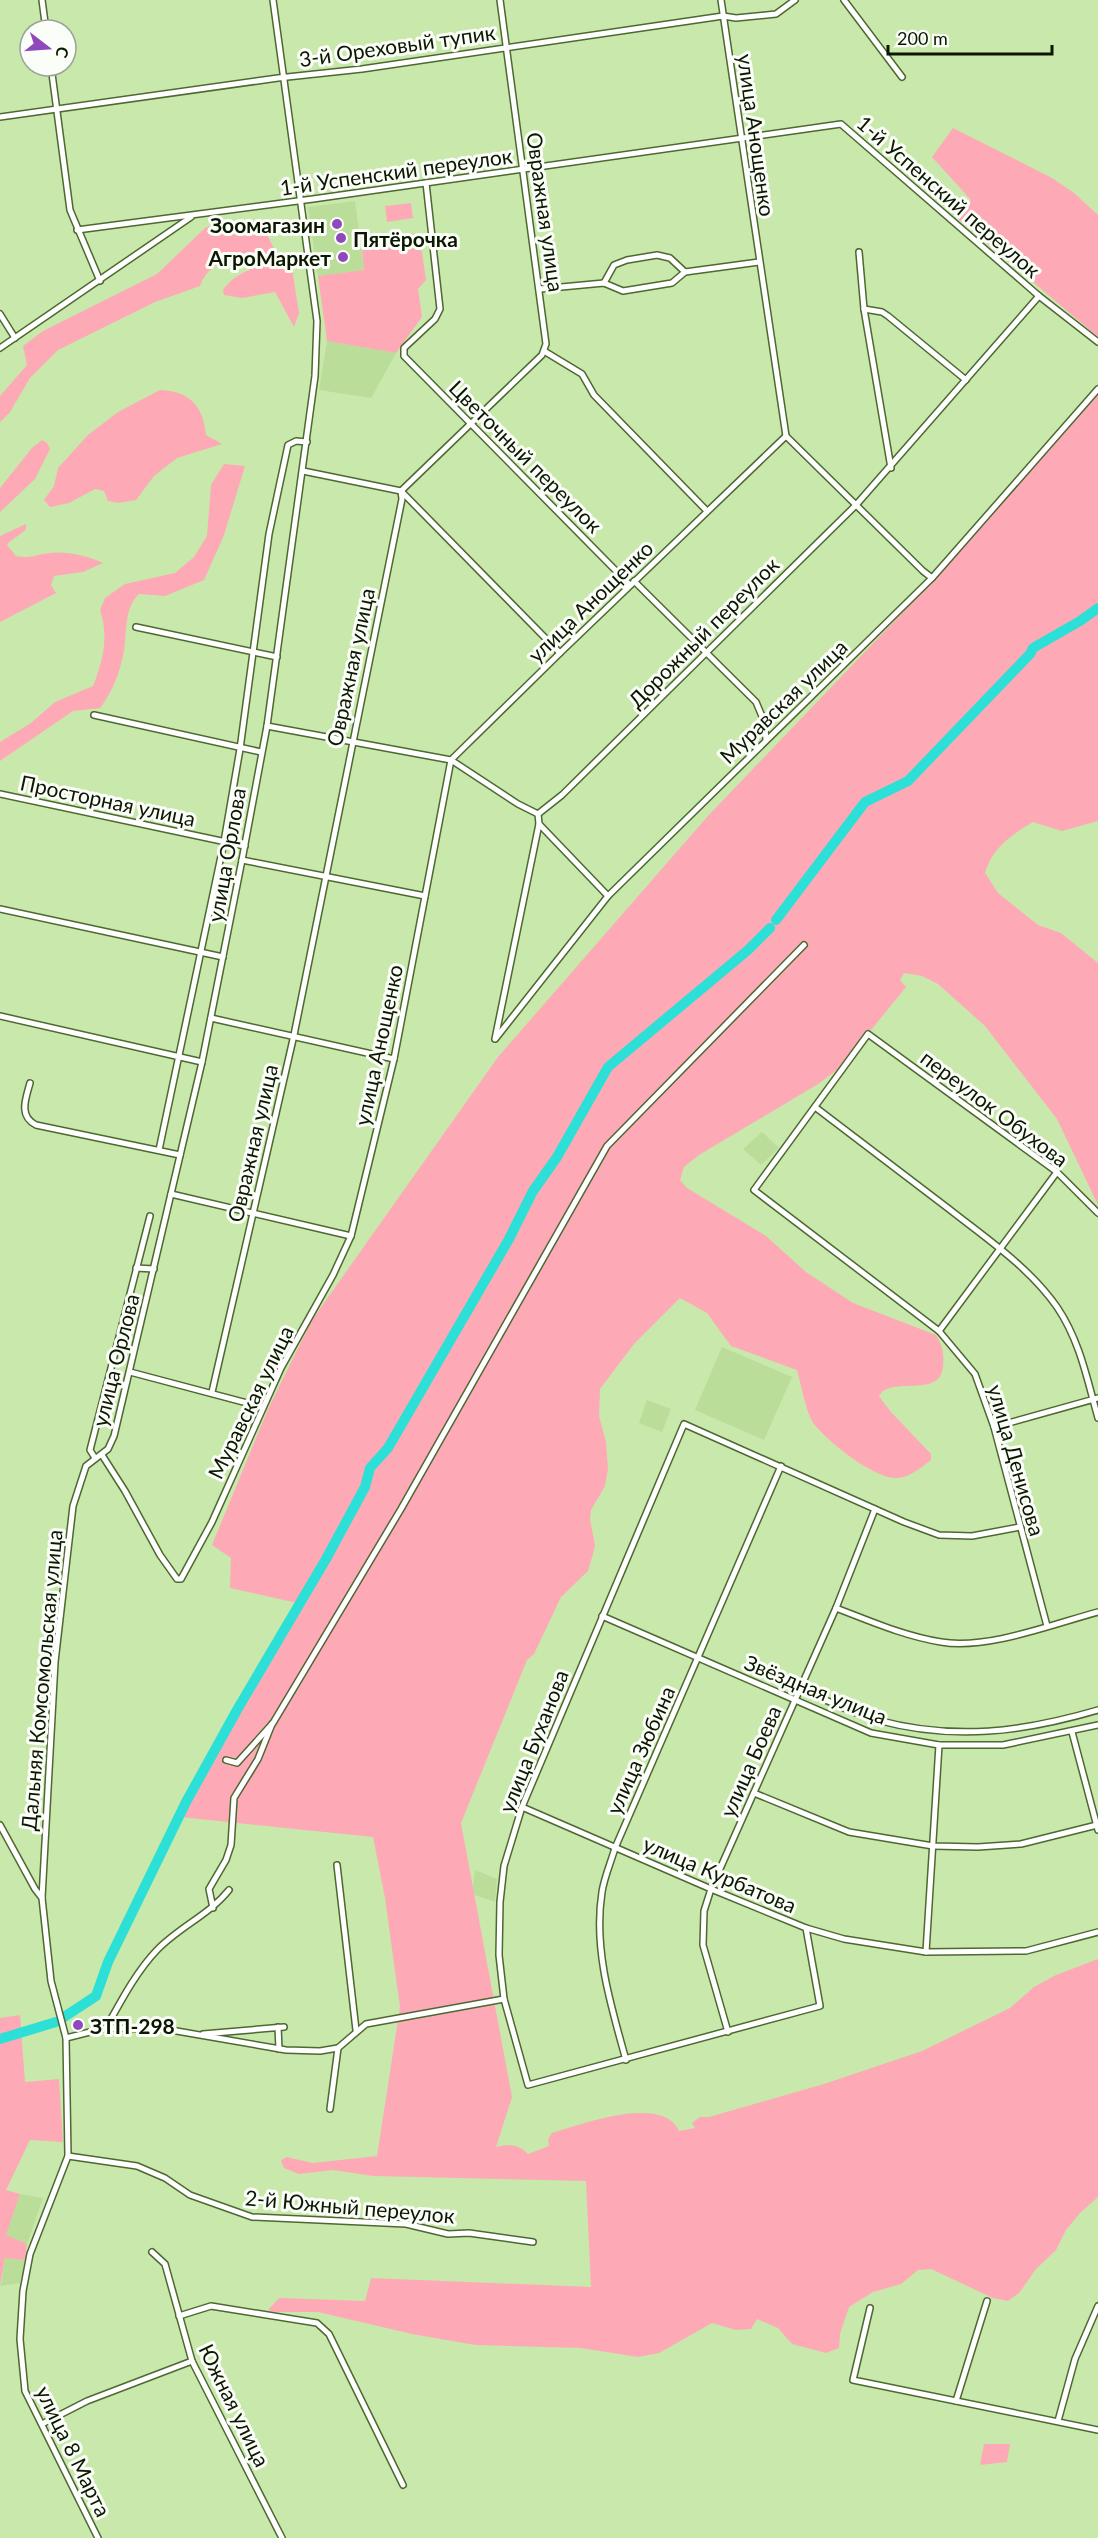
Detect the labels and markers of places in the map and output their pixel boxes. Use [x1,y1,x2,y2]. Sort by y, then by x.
place label: Зоомагазин [210,212,325,237]
marker: Зоомагазин [330,217,344,231]
place label: Пятёрочка [353,226,458,251]
marker: Пятёрочка [334,231,348,245]
place label: АгроМаркет [208,245,331,270]
marker: АгроМаркет [336,250,350,264]
place label: ЗТП-298 [90,2013,175,2038]
marker: ЗТП-298 [71,2018,85,2032]

